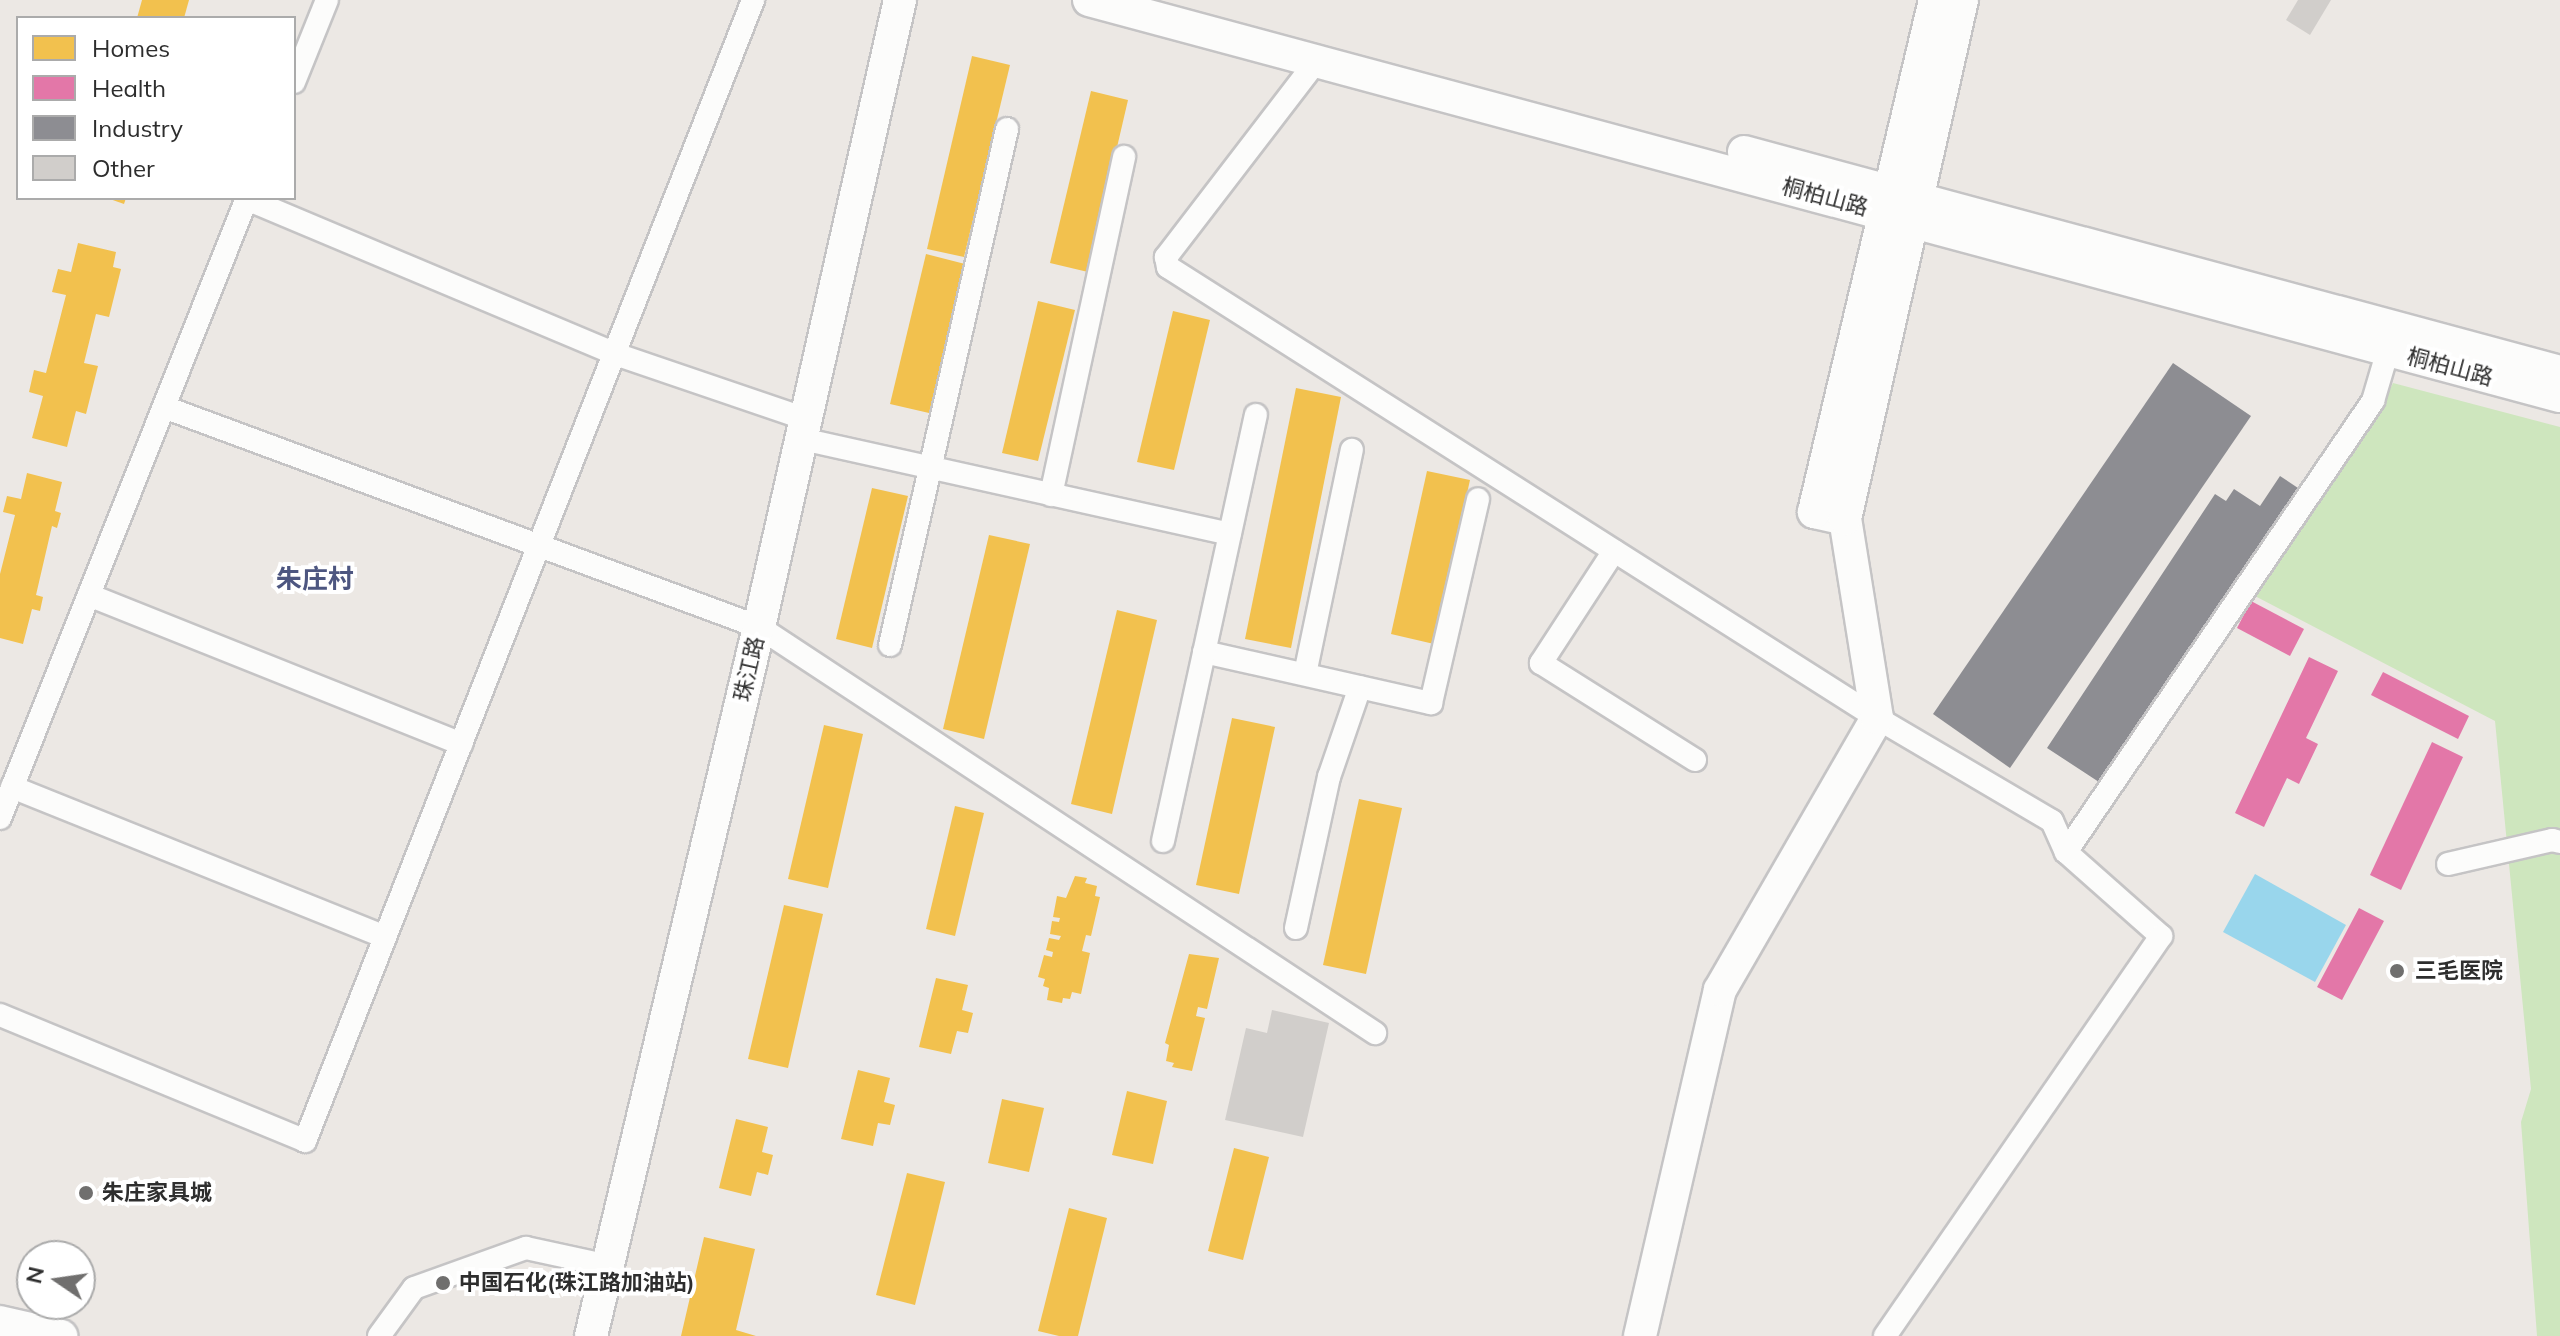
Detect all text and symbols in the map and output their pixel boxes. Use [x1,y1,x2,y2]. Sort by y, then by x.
legend [16,16,296,200]
text: Homes [92,33,170,63]
text: Health [92,73,166,103]
text: Industry [92,113,183,143]
text: Other [92,153,155,183]
street label: 桐柏山路 [1779,173,1871,221]
street label: 桐柏山路 [2404,343,2496,391]
district label: 朱庄村 [276,563,354,595]
street label: 珠江路 [729,634,769,704]
place label: 三毛医院 [2415,958,2503,984]
marker: 三毛医院 [2386,960,2408,982]
place label: 朱庄家具城 [102,1180,212,1206]
marker: 朱庄家具城 [77,1184,95,1202]
north arrow [16,1240,96,1320]
text: N [19,1264,50,1286]
place label: 中国石化(珠江路加油站) [459,1270,695,1296]
marker: 中国石化(珠江路加油站) [434,1274,452,1292]

